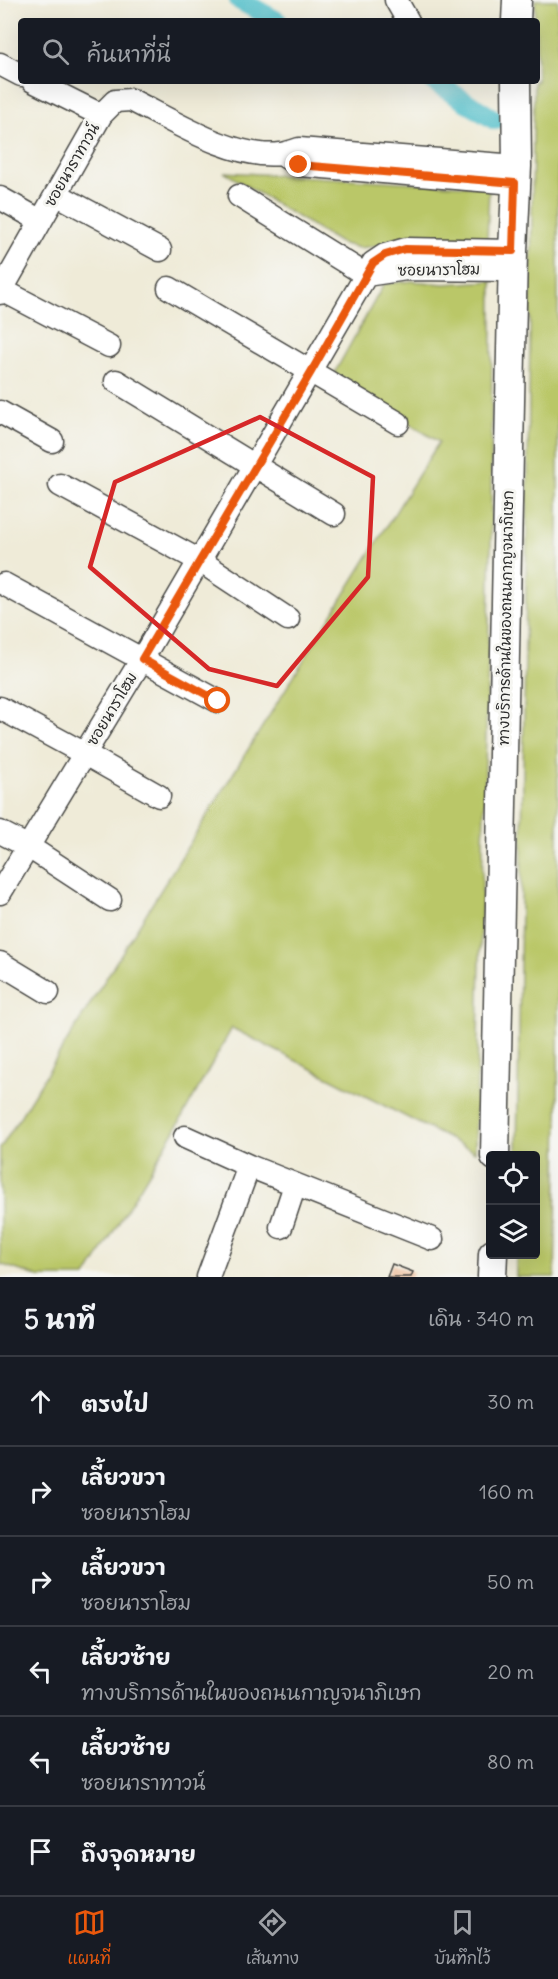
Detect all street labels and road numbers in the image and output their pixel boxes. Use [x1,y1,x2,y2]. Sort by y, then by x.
street label: ซอยนาราทาวน์ [40,120,103,210]
street label: ซอยนาราโฮม [398,259,480,280]
street label: ทางบริการด้านในของถนนกาญจนาภิเษก [494,490,517,746]
street label: ซอยนาราโฮม [82,668,141,749]

